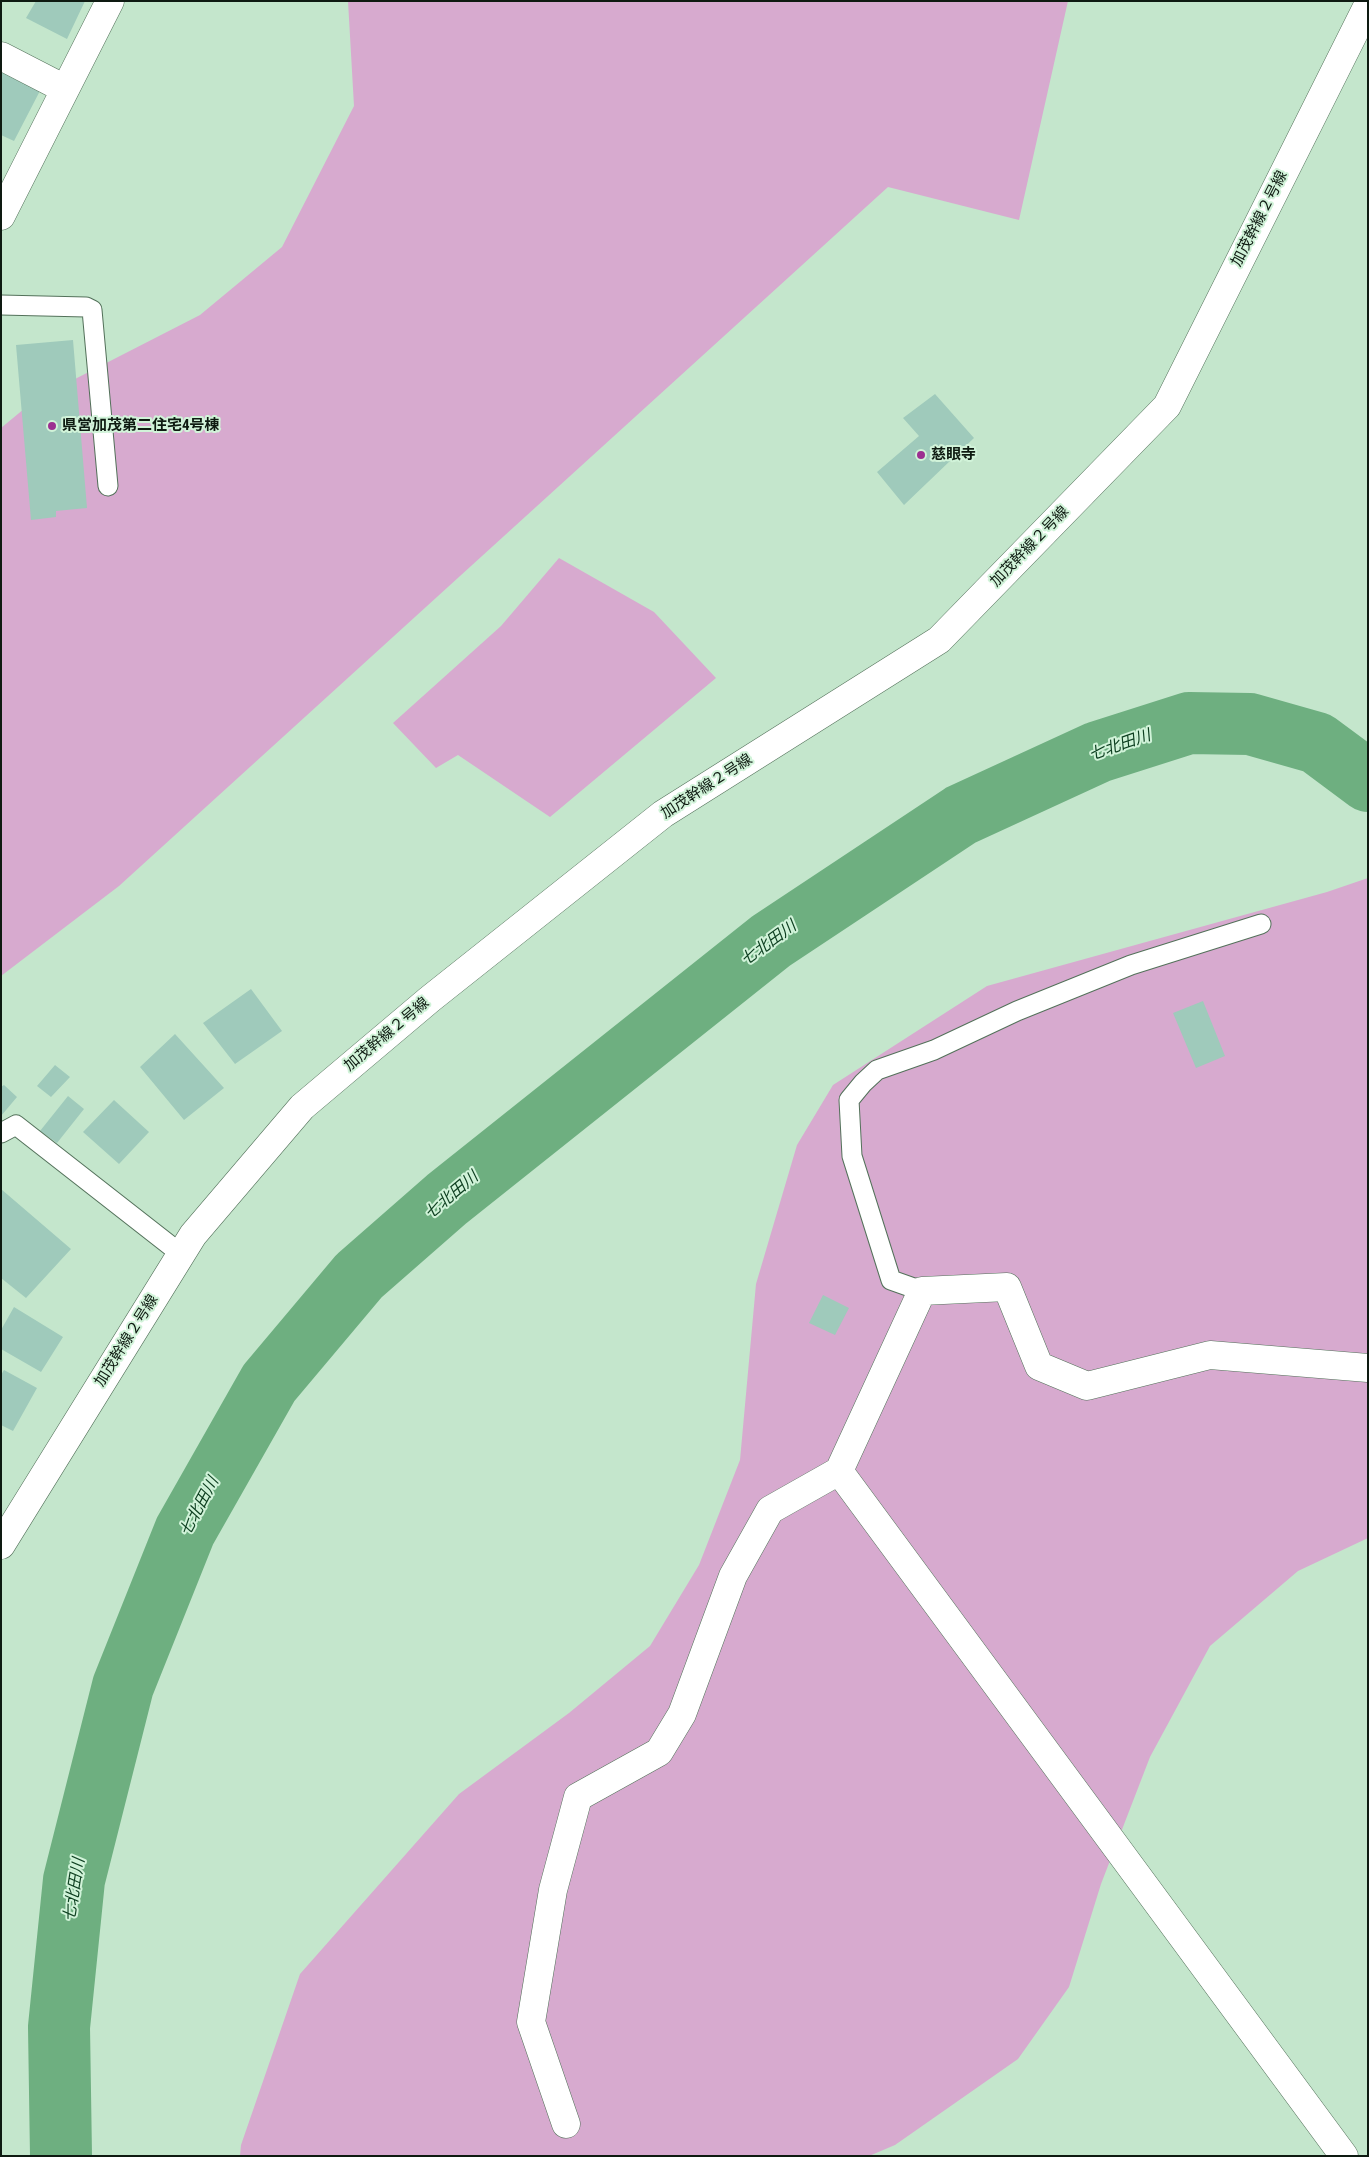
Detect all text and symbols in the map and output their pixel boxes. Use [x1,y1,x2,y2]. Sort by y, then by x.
street label: 加茂幹線２号線 [1228,168,1292,270]
place label: 県営加茂第二住宅4号棟 [62,417,220,435]
marker: 県営加茂第二住宅4号棟 [46,420,58,432]
place label: 慈眼寺 [931,446,976,464]
marker: 慈眼寺 [915,449,927,461]
street label: 加茂幹線２号線 [987,503,1073,591]
water label: 七北田川 [1087,727,1153,765]
street label: 加茂幹線２号線 [658,751,756,823]
water label: 七北田川 [737,917,801,971]
street label: 加茂幹線２号線 [341,994,433,1076]
water label: 七北田川 [421,1168,483,1224]
street label: 加茂幹線２号線 [92,1292,162,1390]
water label: 七北田川 [177,1474,223,1540]
water label: 七北田川 [61,1857,89,1923]

